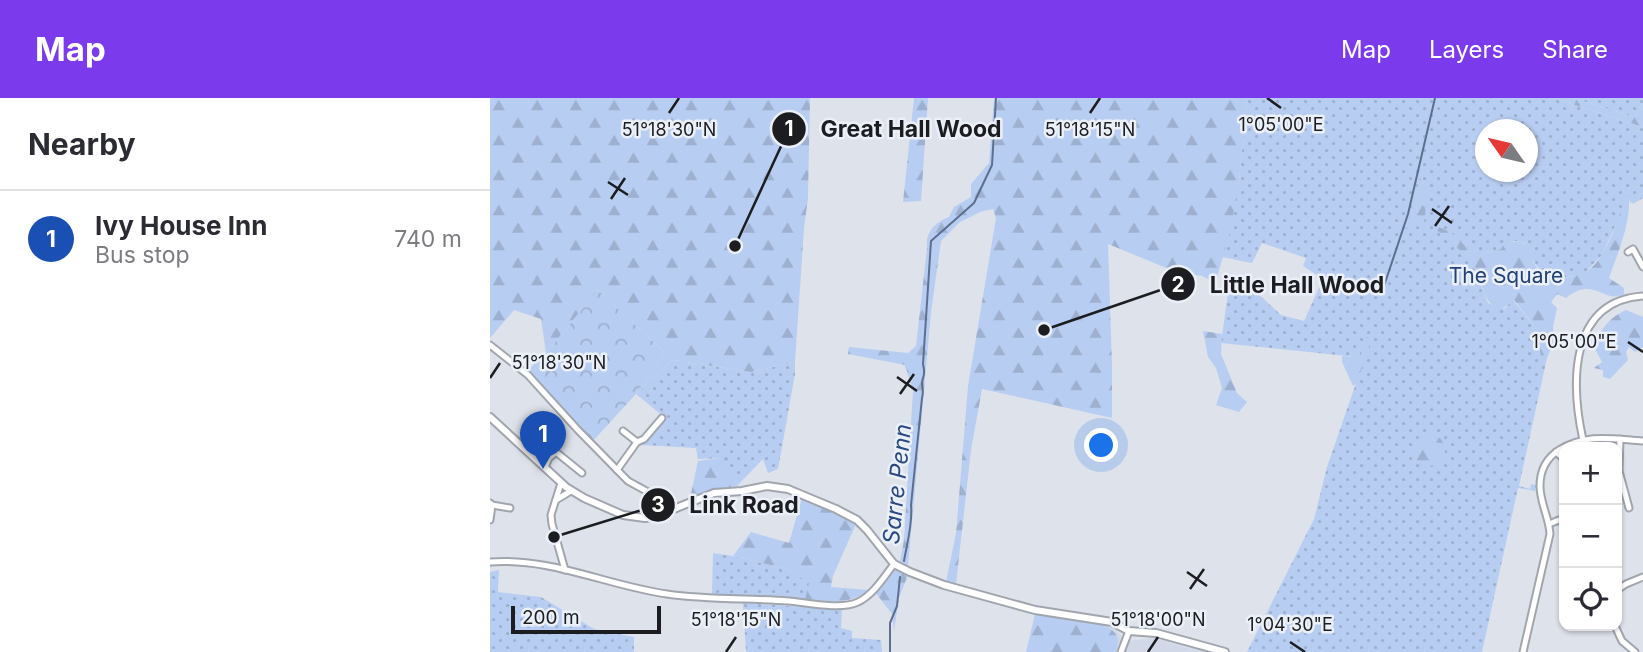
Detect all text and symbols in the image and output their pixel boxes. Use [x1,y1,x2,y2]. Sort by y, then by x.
text: Map [35,29,106,69]
text: Map [1341,35,1391,64]
text: Layers [1429,35,1504,64]
text: Share [1542,35,1608,64]
callout: Great Hall Wood [772,107,1016,151]
text: 1°05'00"E [1238,114,1324,135]
text: Great Hall Wood [820,115,1002,143]
text: 1 [784,116,794,141]
text: 51°18'30"N [622,119,716,140]
text: 51°18'15"N [1045,119,1135,140]
north arrow [1475,119,1538,182]
text: Nearby [28,126,136,162]
text: Ivy House Inn [95,210,267,241]
text: 1 [46,225,56,253]
text: 740 m [394,225,462,253]
text: Bus stop [95,241,190,269]
callout: Little Hall Wood [1161,262,1398,306]
park label: The Square [1449,263,1563,288]
text: Little Hall Wood [1210,271,1384,299]
text: 2 [1171,272,1185,297]
text: 1°05'00"E [1531,331,1617,352]
text: 51°18'30"N [512,352,606,373]
pin: 1 [520,411,566,469]
water label: Sarre Penn [877,422,917,546]
your location [1084,428,1118,462]
map controls [1559,442,1622,631]
button: + [1559,442,1622,505]
callout: Link Road [640,483,813,527]
text: Link Road [689,491,799,519]
text: 3 [651,492,665,517]
button: − [1559,505,1622,568]
button: locate [1559,568,1622,631]
scale bar [511,603,662,635]
text: 200 m [522,606,580,629]
text: 51°18'15"N [691,609,781,630]
text: 51°18'00"N [1111,609,1205,630]
text: 1°04'30"E [1247,614,1333,635]

